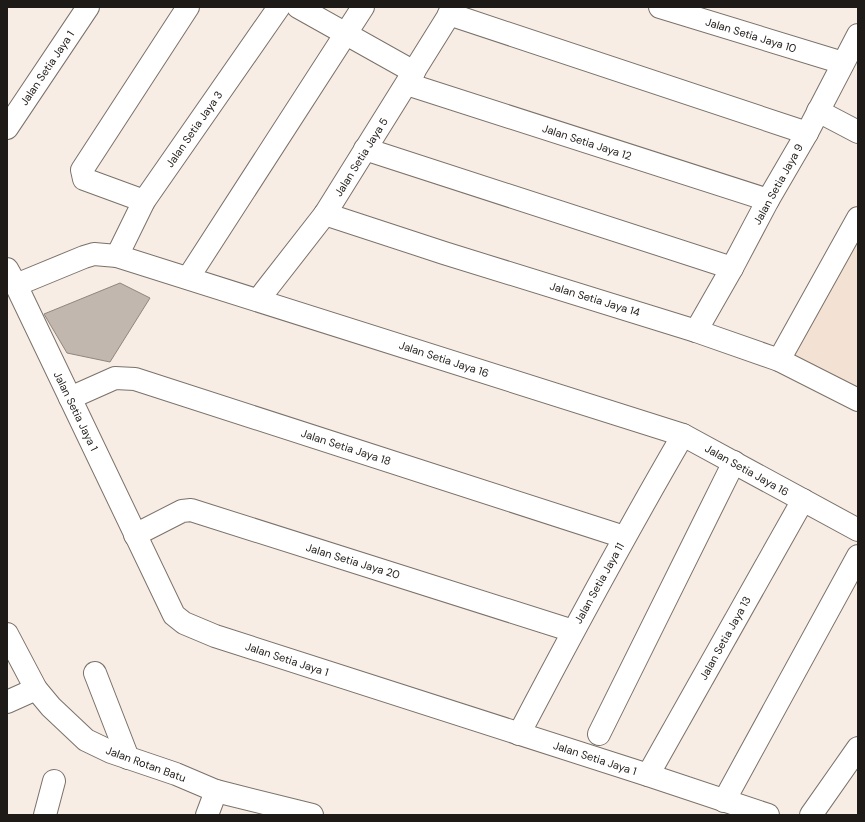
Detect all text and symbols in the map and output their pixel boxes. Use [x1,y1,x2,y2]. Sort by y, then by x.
street label: Jalan Setia Jaya 10 [704,14,798,56]
street label: Jalan Setia Jaya 1 [17,28,77,108]
street label: Jalan Setia Jaya 3 [162,88,226,170]
street label: Jalan Setia Jaya 5 [331,115,391,199]
street label: Jalan Setia Jaya 12 [540,121,634,163]
street label: Jalan Setia Jaya 9 [750,141,806,227]
street label: Jalan Setia Jaya 14 [548,279,642,319]
street label: Jalan Setia Jaya 16 [397,338,491,380]
street label: Jalan Setia Jaya 1 [51,369,101,453]
street label: Jalan Setia Jaya 18 [299,426,393,468]
street label: Jalan Setia Jaya 16 [703,441,792,499]
street label: Jalan Setia Jaya 20 [304,540,402,582]
street label: Jalan Setia Jaya 11 [571,540,627,626]
street label: Jalan Setia Jaya 13 [696,594,754,682]
street label: Jalan Setia Jaya 1 [244,639,330,679]
street label: Jalan Setia Jaya 1 [552,738,638,778]
street label: Jalan Rotan Batu [104,743,188,785]

